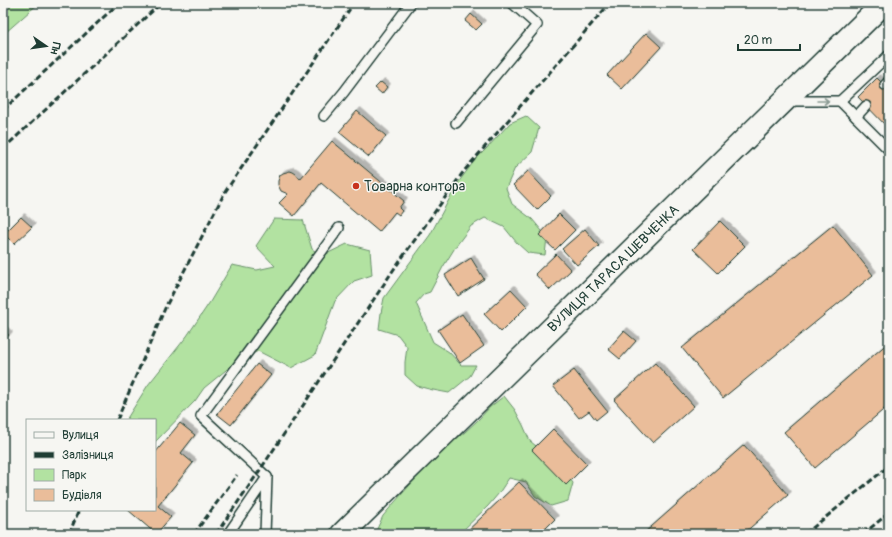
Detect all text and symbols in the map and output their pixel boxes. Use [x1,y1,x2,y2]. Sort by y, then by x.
north arrow [26,26,66,66]
scale bar [738,26,800,52]
text: 20 m [744,33,773,48]
text: Пн [47,41,63,56]
one-way arrow [816,97,829,105]
place label: Товарна контора [364,178,465,195]
marker: Товарна контора [351,181,361,191]
street label: ВУЛИЦЯ ТАРАСА ШЕВЧЕНКА [544,201,683,336]
legend [26,419,156,511]
text: Вулиця [62,428,99,443]
text: Залізниця [62,448,114,463]
text: Парк [62,468,87,483]
text: Будівля [62,488,102,503]

